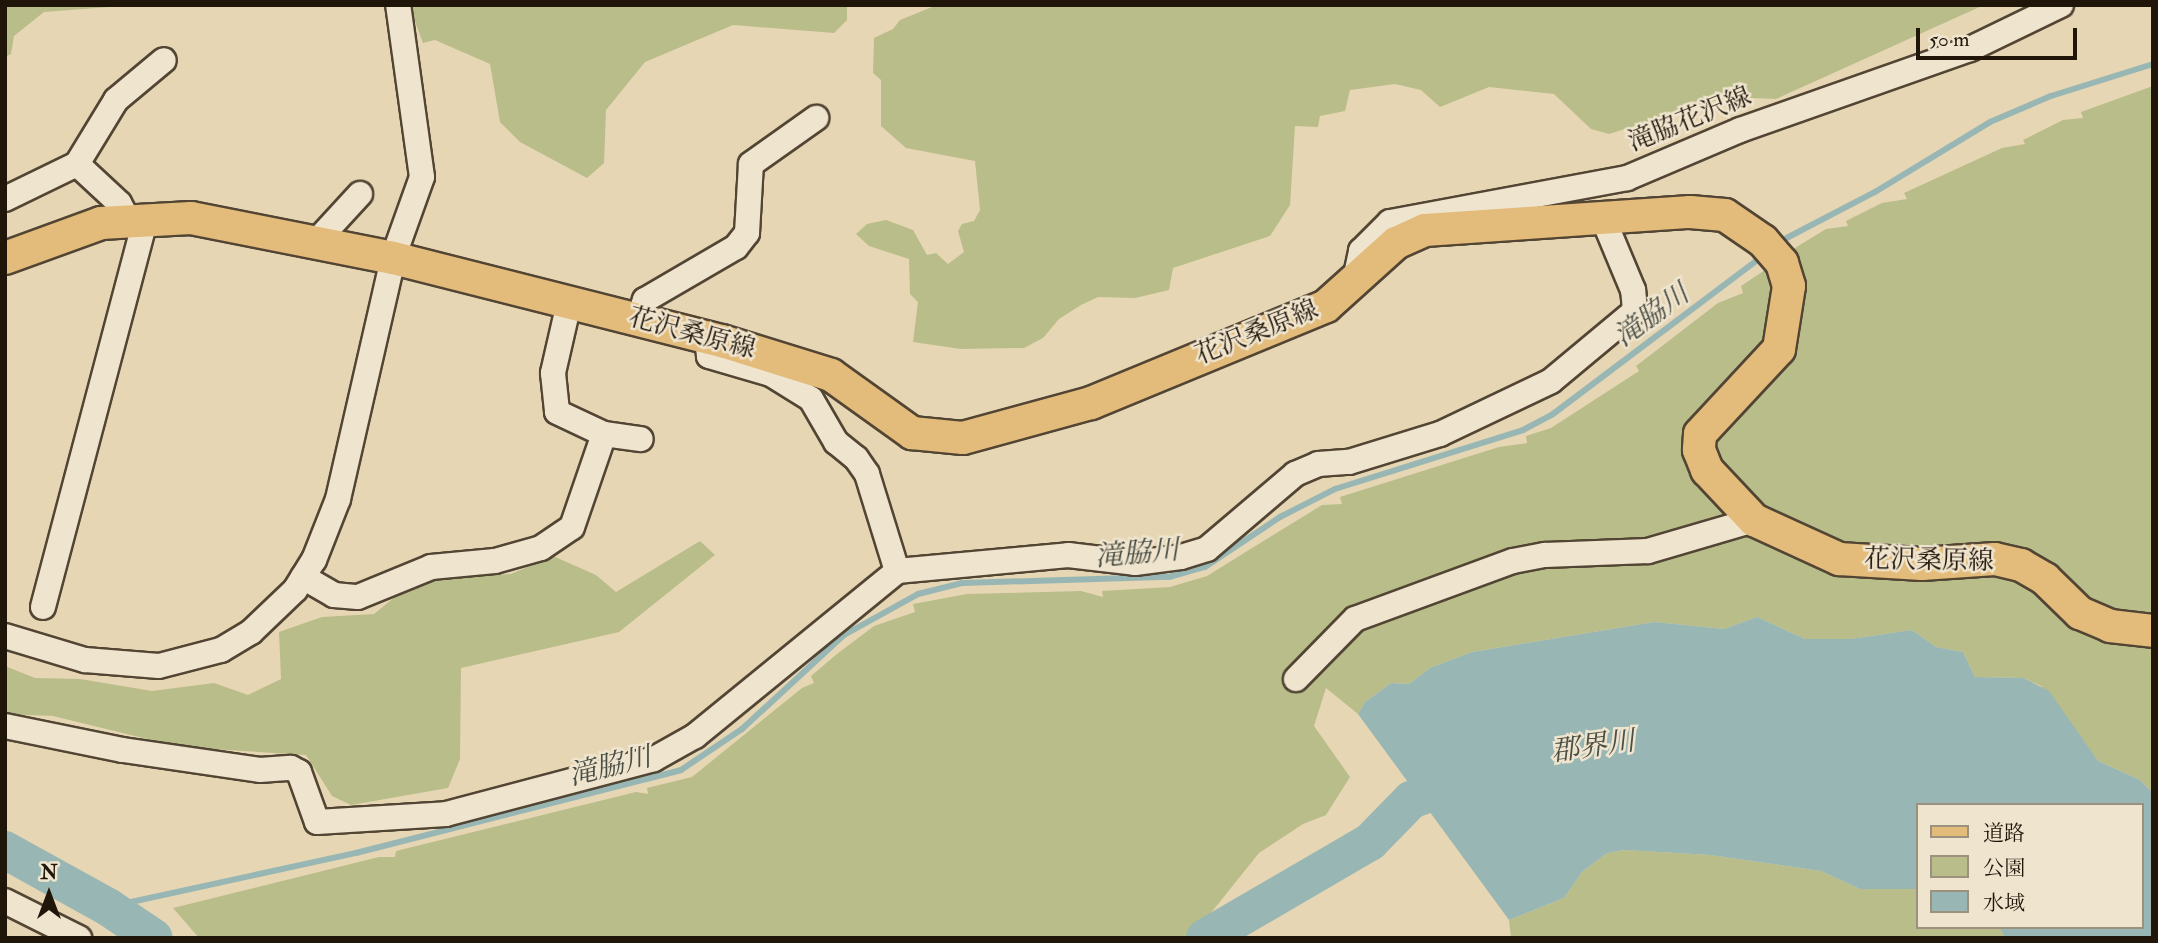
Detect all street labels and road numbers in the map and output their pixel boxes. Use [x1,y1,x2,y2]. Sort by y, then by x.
street label: 滝脇花沢線 [1624,81,1756,159]
street label: 花沢桑原線 [1191,294,1323,372]
street label: 花沢桑原線 [625,302,759,366]
street label: 花沢桑原線 [1864,544,1994,578]

